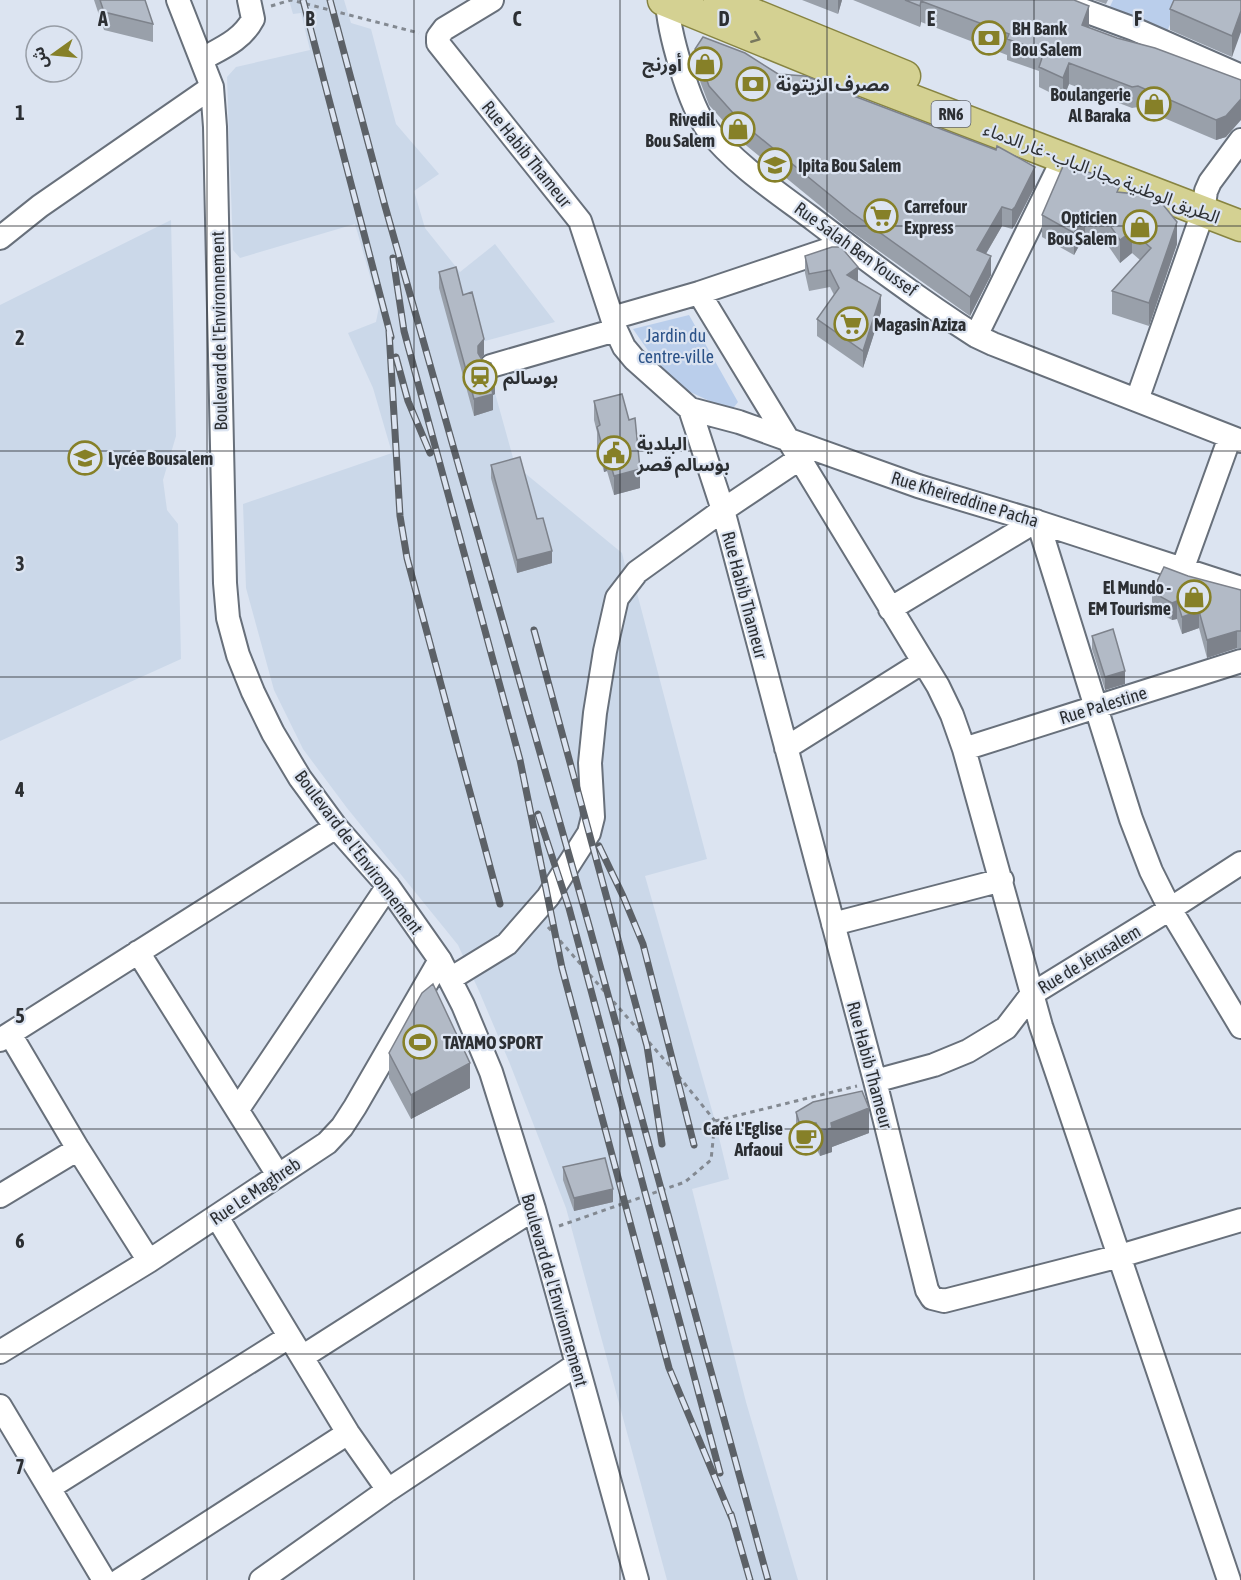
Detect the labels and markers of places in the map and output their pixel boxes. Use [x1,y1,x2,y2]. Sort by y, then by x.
place label: BH Bank Bou Salem [1012,18,1082,60]
bank icon: BH Bank Bou Salem [971,20,1007,56]
shop icon: أورنج [687,46,723,82]
place label: أورنج [642,52,682,78]
bank icon: مصرف الزيتونة [735,66,771,102]
place label: مصرف الزيتونة [776,74,890,96]
place label: Boulangerie Al Baraka [1050,84,1131,126]
shop icon: Boulangerie Al Baraka [1136,86,1172,122]
place label: Rivedil Bou Salem [645,109,715,151]
shop icon: Rivedil Bou Salem [720,111,756,147]
school or university icon: Ipita Bou Salem [757,147,793,183]
place label: Ipita Bou Salem [798,155,901,176]
place label: Carrefour Express [904,196,967,238]
supermarket icon: Carrefour Express [863,198,899,234]
place label: Opticien Bou Salem [1047,207,1117,249]
shop icon: Opticien Bou Salem [1122,209,1158,245]
supermarket icon: Magasin Aziza [833,306,869,342]
place label: Magasin Aziza [874,314,966,335]
station icon: بوسالم [462,359,498,395]
place label: بوسالم [503,367,558,391]
place label: البلدية بوسالم قصر [636,433,730,478]
public building icon: البلدية بوسالم قصر [596,435,632,471]
school or university icon: Lycée Bousalem [67,440,103,476]
place label: Lycée Bousalem [108,448,213,469]
place label: El Mundo - EM Tourisme [1088,577,1171,619]
shop icon: El Mundo - EM Tourisme [1176,579,1212,615]
sports icon: TAYAMO SPORT [402,1024,438,1060]
place label: TAYAMO SPORT [443,1032,543,1053]
place label: Café L'Eglise Arfaoui [703,1118,783,1160]
cafe icon: Café L'Eglise Arfaoui [788,1120,824,1156]

